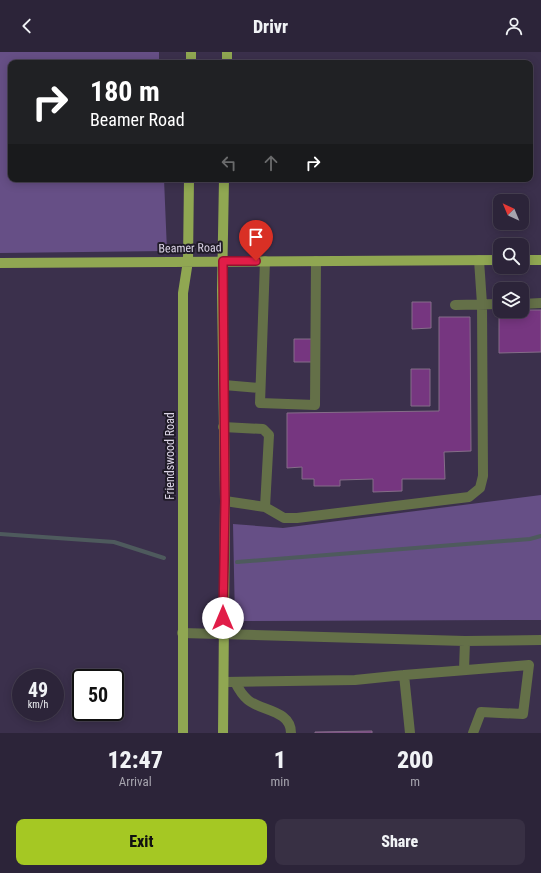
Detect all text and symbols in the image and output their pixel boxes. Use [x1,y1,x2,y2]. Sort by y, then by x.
icon: back [16,15,38,37]
icon: person [503,15,525,37]
text: Drivr [253,16,288,37]
text: 180 m [90,75,160,108]
icon: right [24,76,76,128]
text: Beamer Road [90,109,185,130]
icon: left [218,152,240,174]
icon: ahead [260,152,282,174]
icon: right [302,152,324,174]
north arrow [493,194,529,230]
map controls [493,194,529,318]
pin [239,220,273,261]
icon: arrive [245,226,267,248]
button: search [493,238,529,274]
street label: Beamer Road [158,240,222,256]
button: layers [493,282,529,318]
street label: Friendswood Road [163,412,177,500]
position arrow [202,597,244,639]
speed limit sign: 50 [72,669,124,721]
text: 49 [28,678,48,702]
text: km/h [28,699,48,710]
text: 12:47 [107,746,163,774]
text: 1 [274,746,286,774]
text: 200 [397,746,434,774]
text: Arrival [119,774,152,789]
text: min [270,774,290,789]
text: m [410,774,420,789]
button: Exit [16,819,267,865]
button: Share [275,819,525,865]

